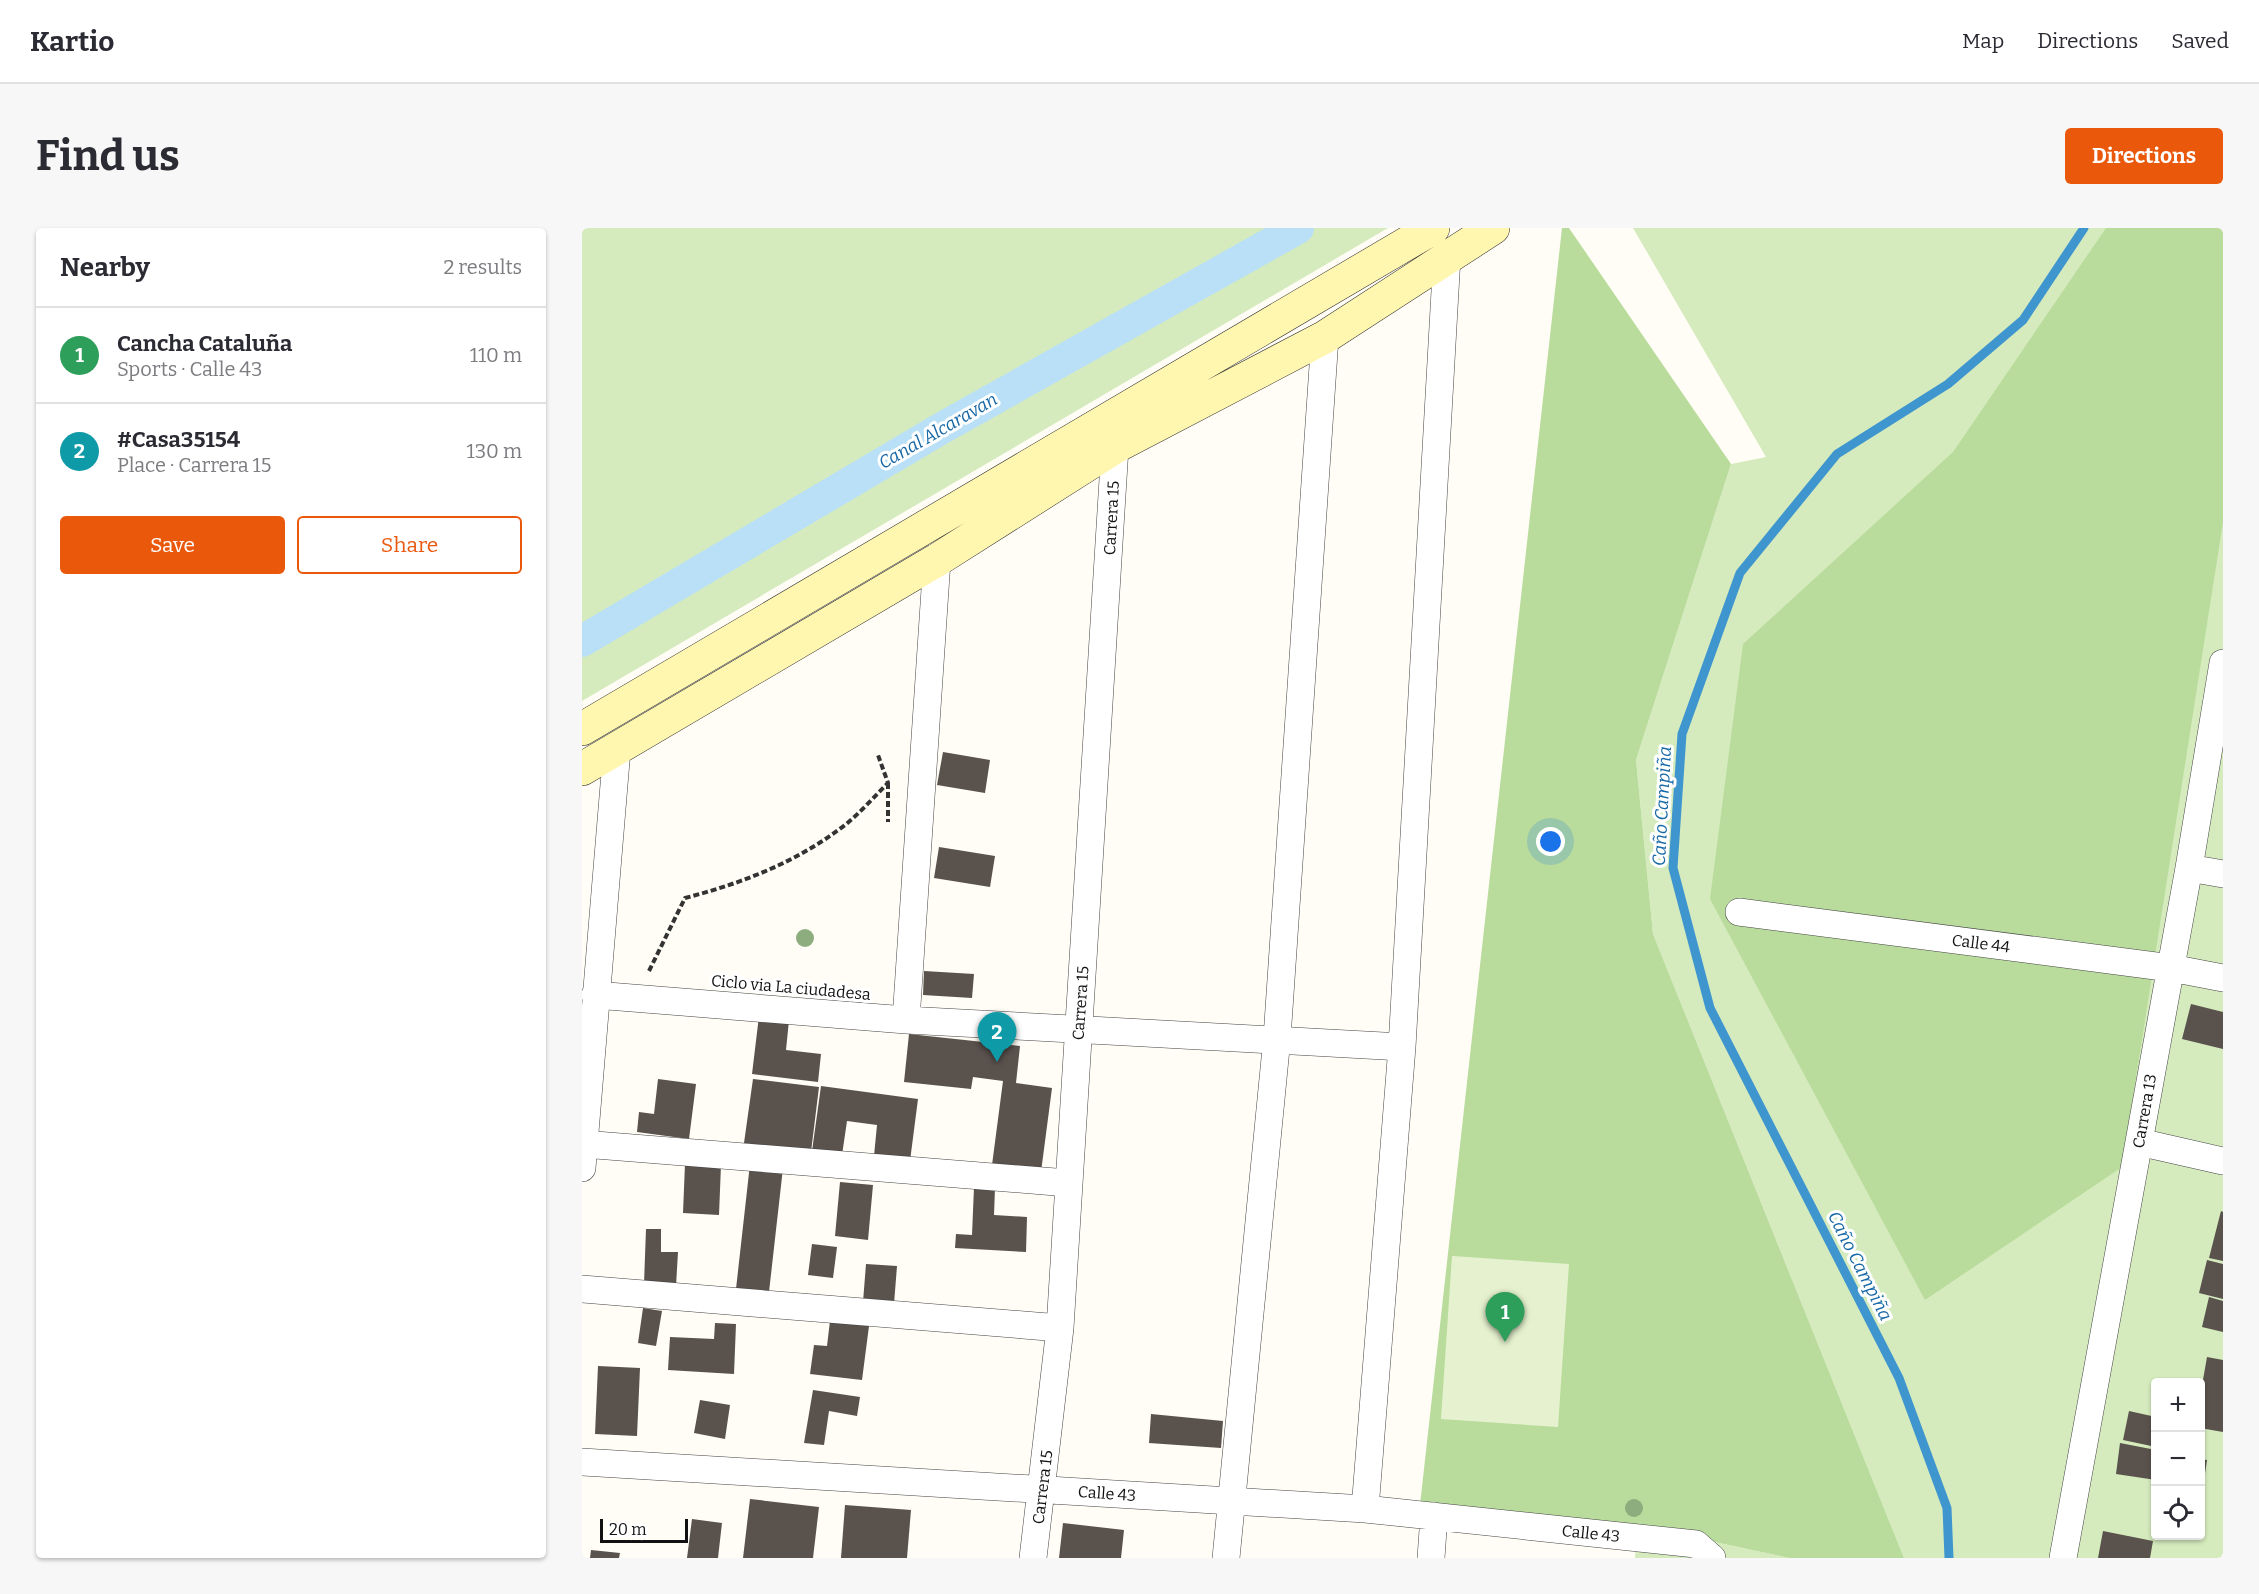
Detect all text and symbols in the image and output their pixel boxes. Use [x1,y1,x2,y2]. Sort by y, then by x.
text: Kartio [30,25,114,58]
text: Map [1962,28,2004,54]
text: Directions [2037,28,2138,54]
text: Saved [2171,28,2229,54]
button: Directions [2065,128,2223,184]
text: Find us [36,131,180,181]
text: Nearby [60,252,150,283]
text: 2 results [443,255,522,279]
text: Cancha Cataluña [117,330,292,357]
text: 1 [75,343,84,367]
text: 110 m [470,343,522,367]
text: Sports · Calle 43 [117,357,262,381]
water label: Canal Alcaravan [875,388,1001,474]
text: #Casa35154 [117,426,240,453]
text: 2 [74,439,85,463]
text: 130 m [467,439,522,463]
text: Place · Carrera 15 [117,453,271,477]
street label: Carrera 15 [1100,480,1123,556]
button: Save [60,516,285,574]
button: Share [297,516,522,574]
water label: Caño Campiña [1648,746,1676,866]
your location [1536,827,1565,856]
street label: Calle 44 [1951,930,2012,957]
street label: Carrera 15 [1068,965,1093,1041]
street label: Ciclo via La ciudadesa [710,971,872,1004]
pin: 2 [978,1012,1016,1062]
street label: Carrera 13 [2129,1072,2160,1150]
water label: Caño Campiña [1823,1208,1897,1324]
pin: 1 [1486,1292,1524,1342]
map controls [2151,1378,2205,1540]
button: + [2151,1378,2205,1432]
button: − [2151,1432,2205,1486]
street label: Carrera 15 [1029,1449,1056,1525]
street label: Calle 43 [1077,1482,1137,1505]
button: locate [2151,1486,2205,1540]
scale bar [600,1516,688,1544]
text: 20 m [609,1520,646,1539]
street label: Calle 43 [1561,1521,1621,1546]

